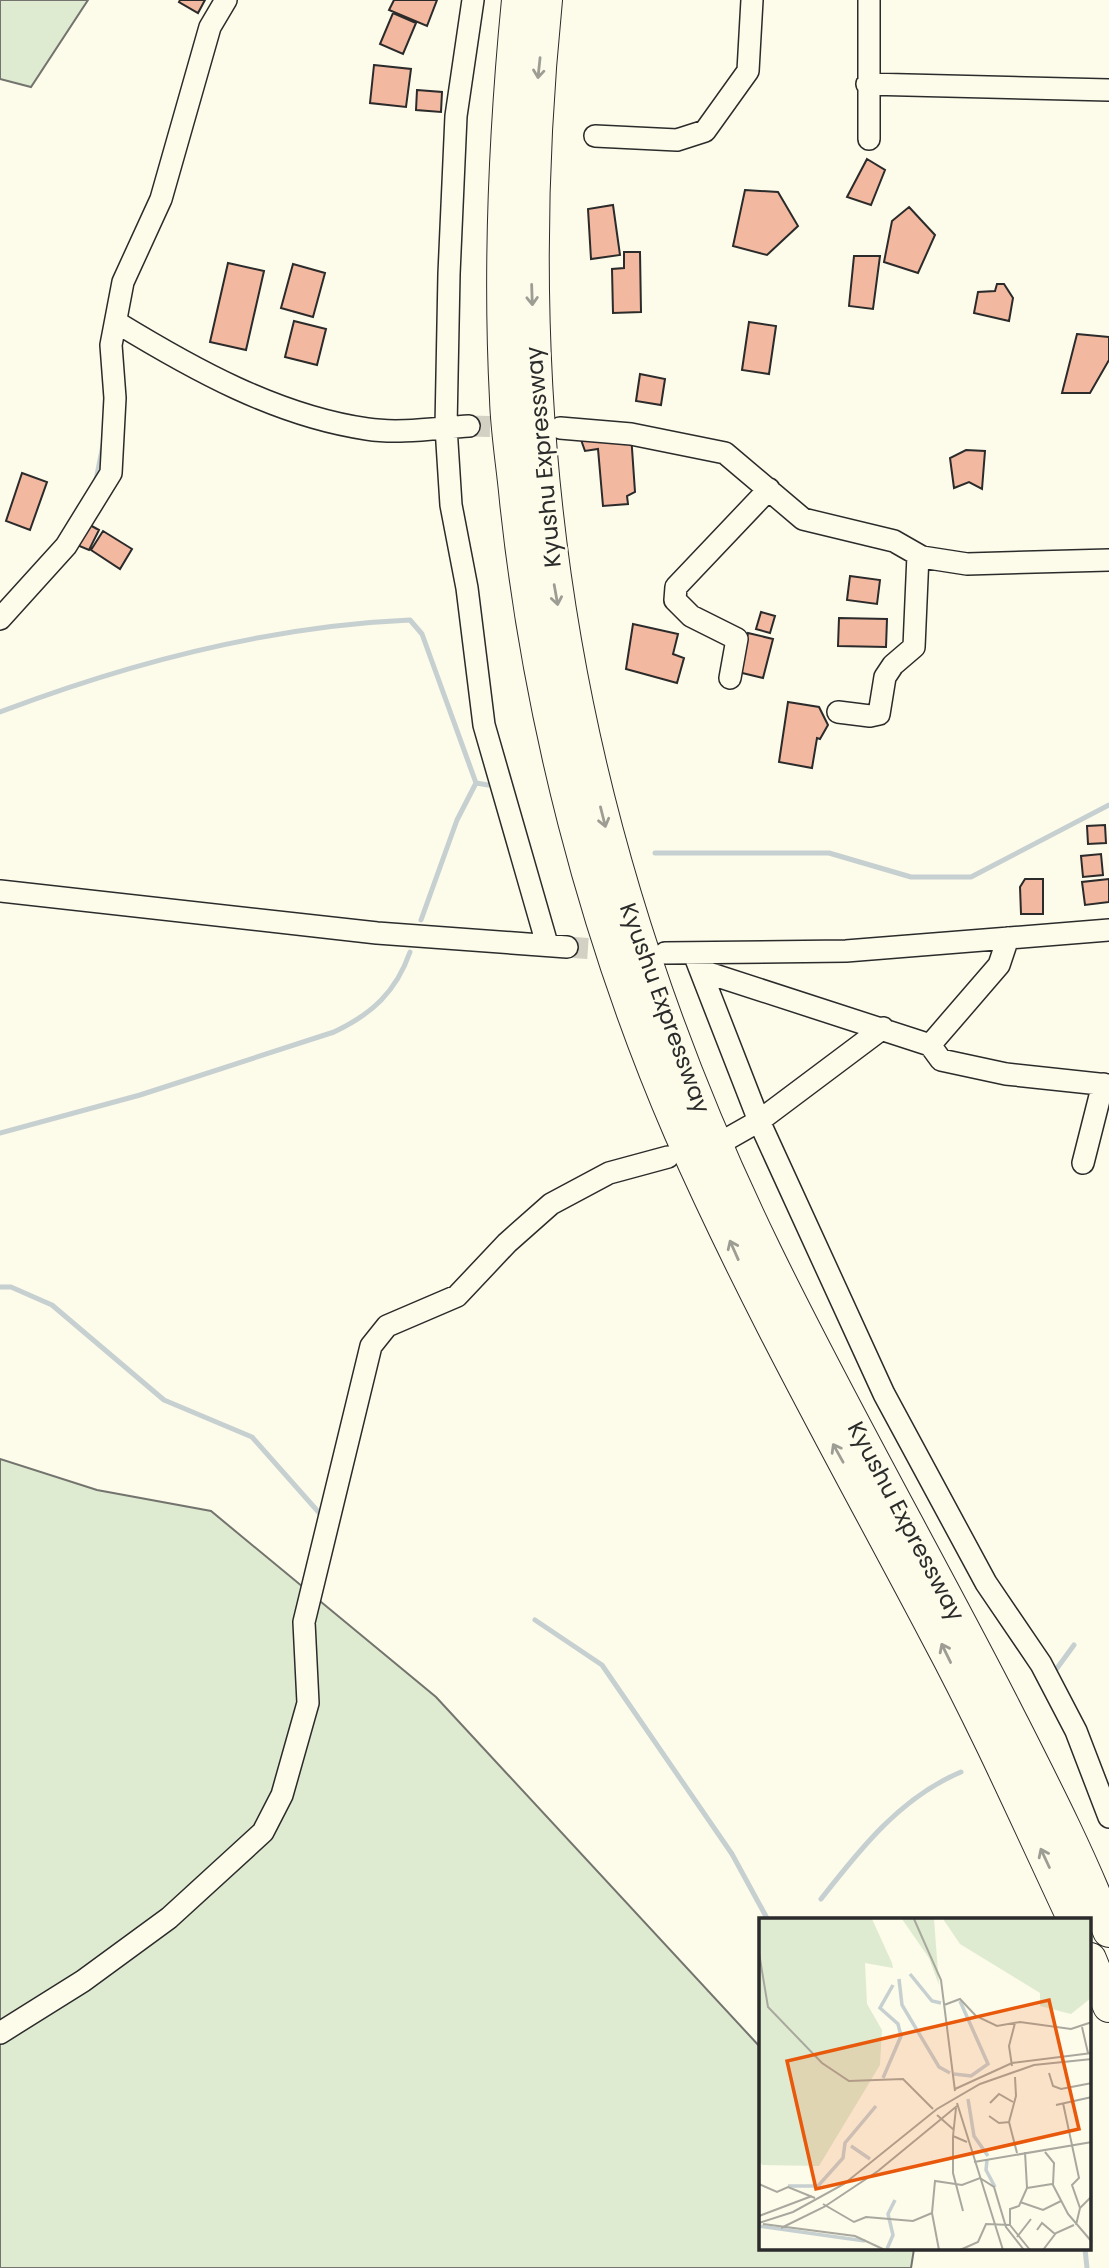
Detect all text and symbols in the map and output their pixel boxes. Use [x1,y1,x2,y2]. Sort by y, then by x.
one-way arrow [532,56,545,79]
one-way arrow [526,283,539,306]
street label: Kyushu Expressway [517,345,569,569]
one-way arrow [550,583,563,606]
one-way arrow [597,806,610,828]
street label: Kyushu Expressway [612,898,718,1118]
one-way arrow [727,1240,740,1262]
street label: Kyushu Expressway [840,1416,972,1626]
one-way arrow [831,1443,844,1464]
one-way arrow [939,1643,952,1664]
one-way arrow [1038,1848,1051,1869]
inset map [759,1918,1092,2250]

